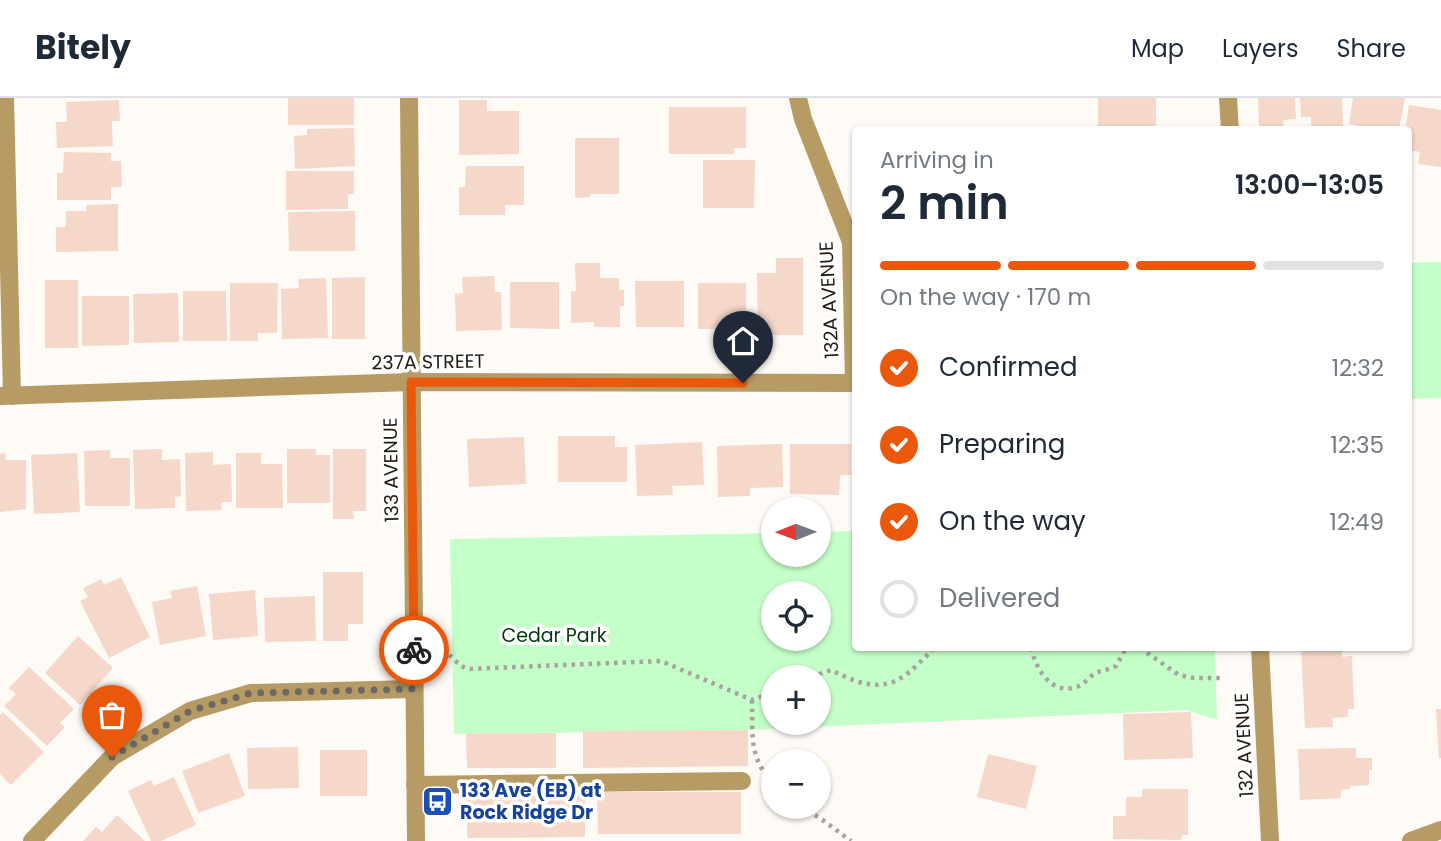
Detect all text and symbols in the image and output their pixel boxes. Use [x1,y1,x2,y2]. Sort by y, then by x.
text: Bitely [35,24,131,71]
text: Map [1131,32,1184,65]
text: Layers [1222,32,1298,65]
text: Share [1336,32,1406,65]
text: Arriving in [880,144,994,176]
text: 13:00–13:05 [1235,167,1384,203]
text: 2 min [880,171,1009,235]
street label: 132A AVENUE [812,241,846,359]
text: On the way · 170 m [880,281,1091,313]
pin [713,311,773,383]
icon: home [724,322,762,360]
street label: 237A STREET [371,348,485,376]
icon: check [880,349,918,387]
text: Confirmed [939,349,1077,385]
text: 12:32 [1332,352,1384,384]
street label: 133 AVENUE [377,417,405,523]
icon: check [880,426,918,464]
text: Preparing [939,426,1065,462]
text: 12:35 [1331,429,1384,461]
north arrow [761,497,831,567]
map controls [761,497,831,819]
icon: check [880,503,918,541]
text: On the way [939,503,1086,539]
text: 12:49 [1330,506,1384,538]
text: Delivered [939,580,1060,616]
button: locate [761,581,831,651]
courier [379,615,449,685]
park label: Cedar Park [501,622,607,649]
icon: bike [395,631,433,669]
button: + [761,665,831,735]
pin [82,685,142,757]
street label: 132 AVENUE [1228,692,1260,798]
icon: bag [93,696,131,734]
button: − [761,749,831,819]
place label: 133 Ave (EB) at Rock Ridge Dr [460,777,602,826]
bus stop icon: 133 Ave (EB) at Rock Ridge Dr [420,784,454,818]

